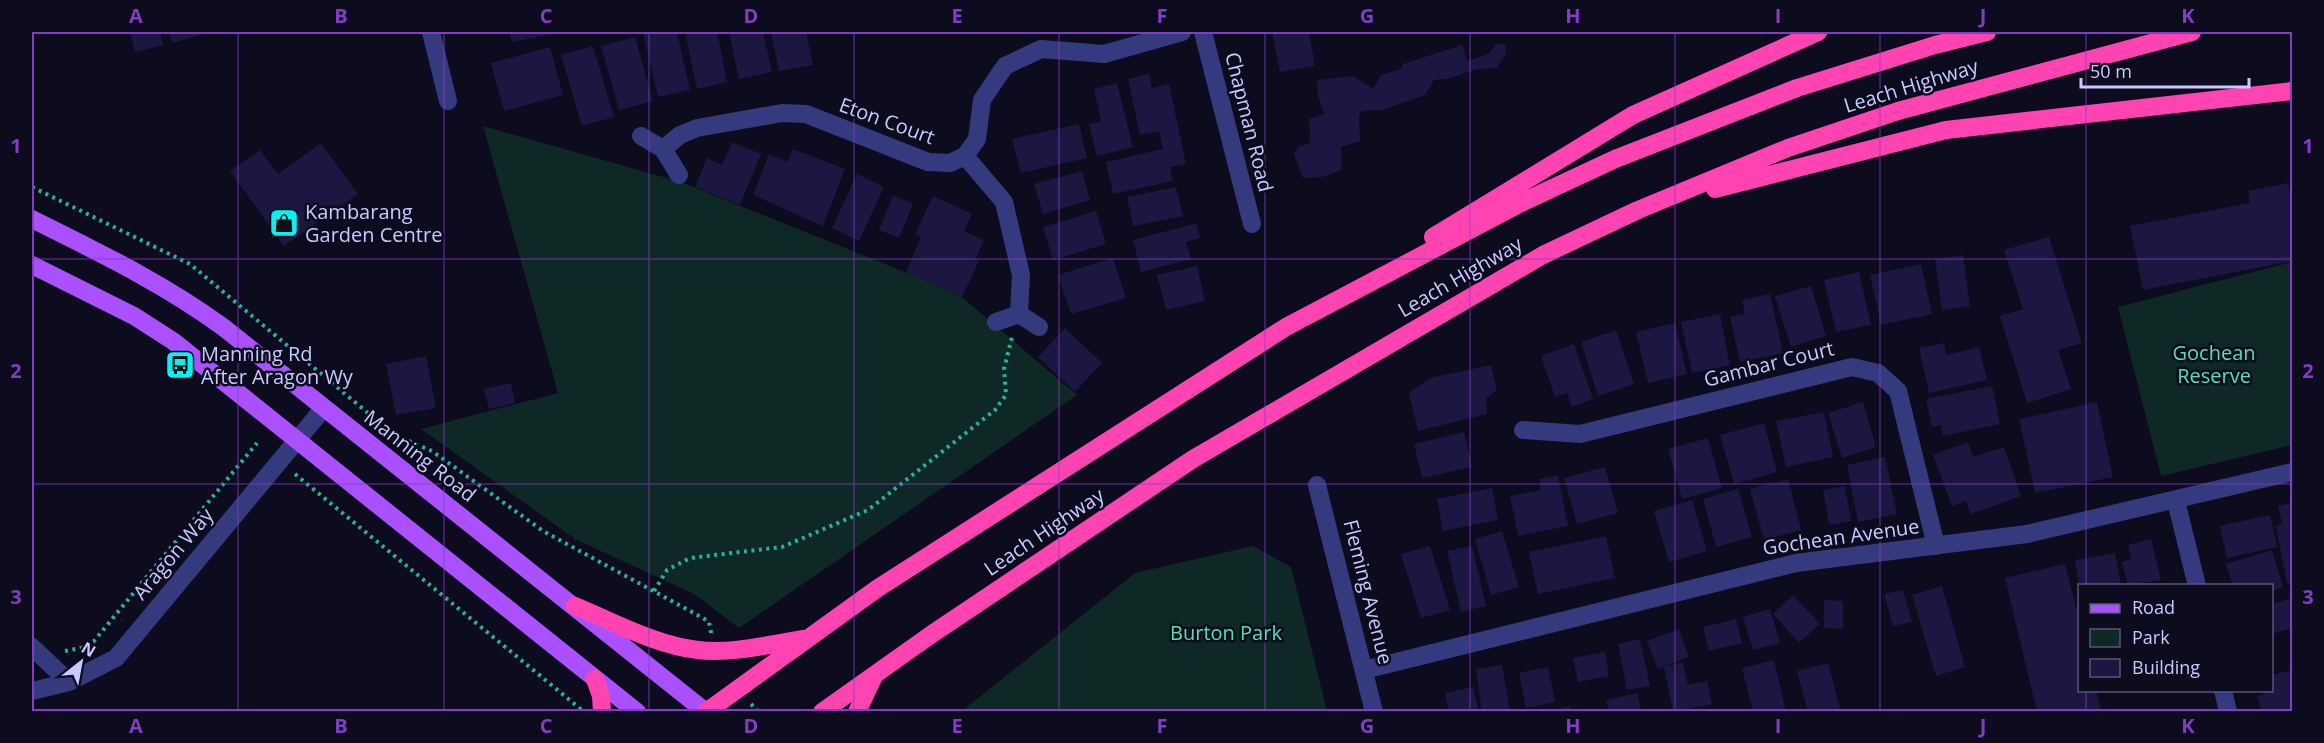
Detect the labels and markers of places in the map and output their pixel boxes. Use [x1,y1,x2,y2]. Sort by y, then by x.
place label: Kambarang Garden Centre [305,198,442,248]
shop icon: Kambarang Garden Centre [268,207,300,239]
place label: Manning Rd After Aragon Wy [201,340,354,390]
bus stop icon: Manning Rd After Aragon Wy [164,349,196,381]

